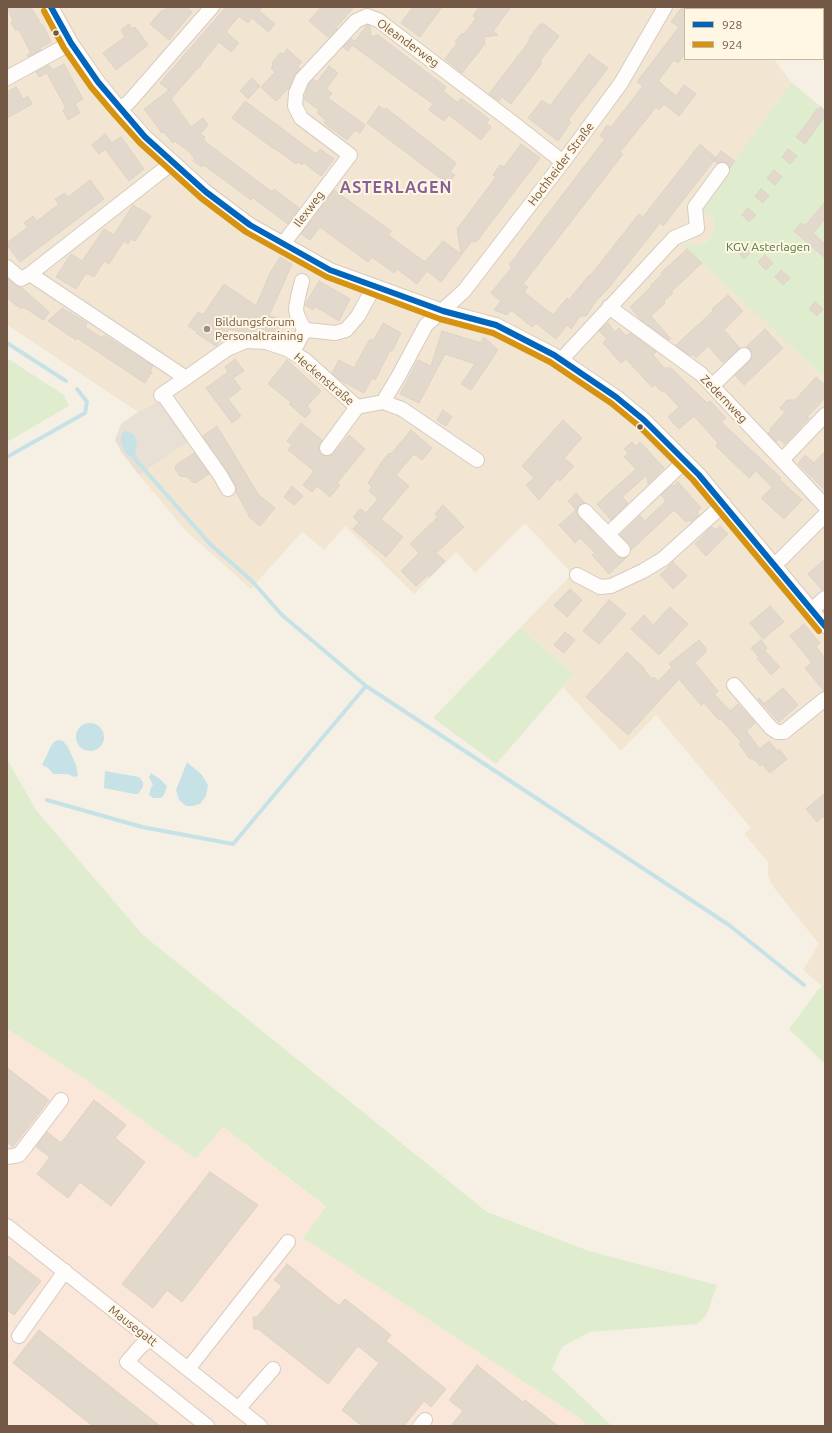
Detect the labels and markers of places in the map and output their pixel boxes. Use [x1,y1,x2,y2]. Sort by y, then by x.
unlabelled marker [51,28,61,38]
place label: Bildungsforum Personaltraining [215,315,303,343]
marker: Bildungsforum Personaltraining [202,324,212,334]
unlabelled marker [635,422,645,432]

